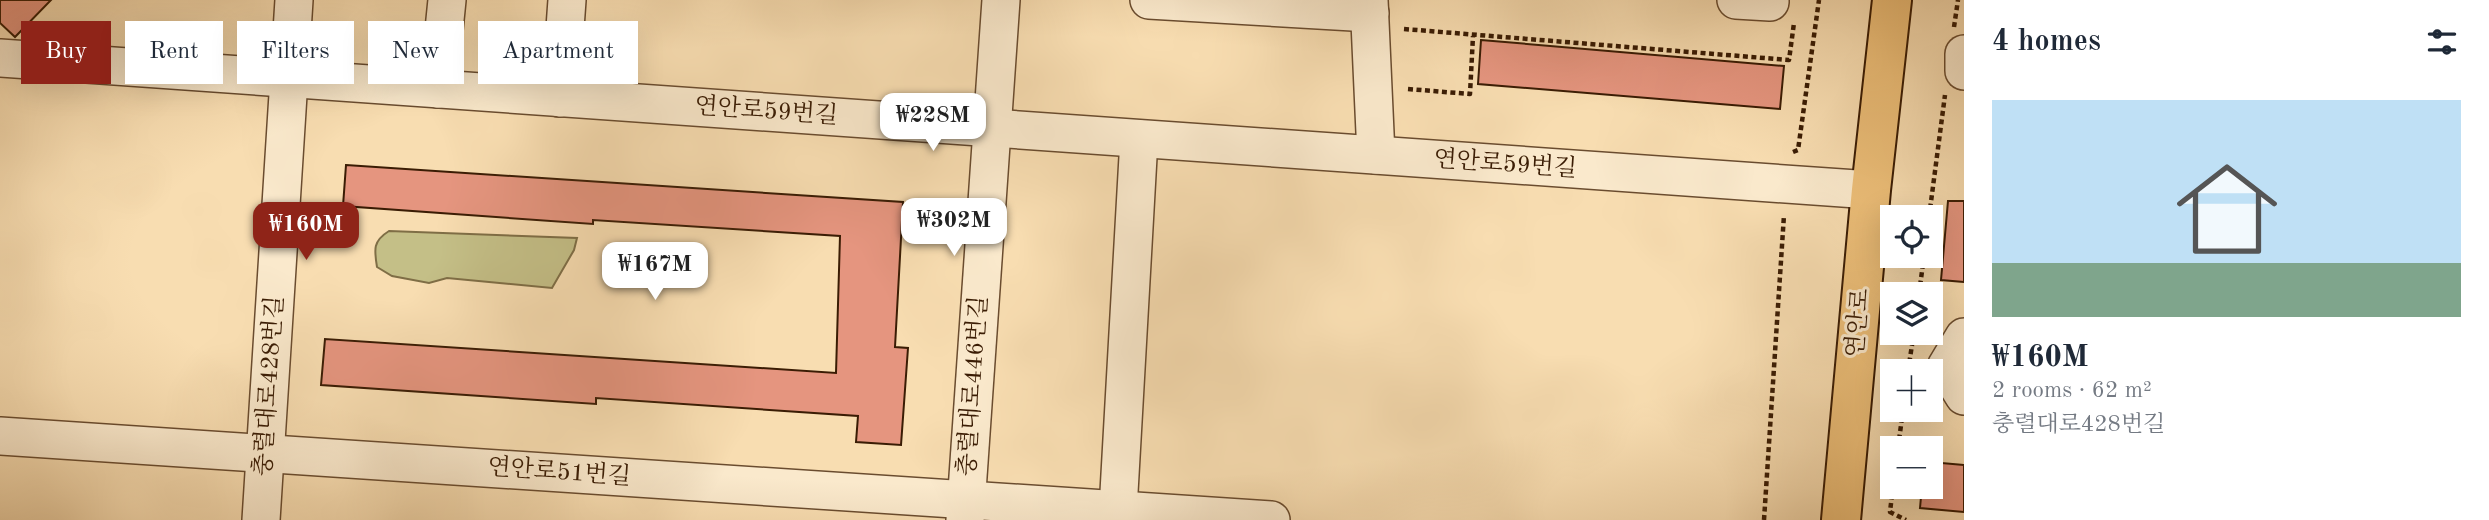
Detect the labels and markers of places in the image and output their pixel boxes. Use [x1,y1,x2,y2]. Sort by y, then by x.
pin: ₩228M [884,94,982,153]
pin: ₩302M [905,198,1003,258]
pin: ₩160M [257,202,355,262]
pin: ₩167M [606,243,704,302]

